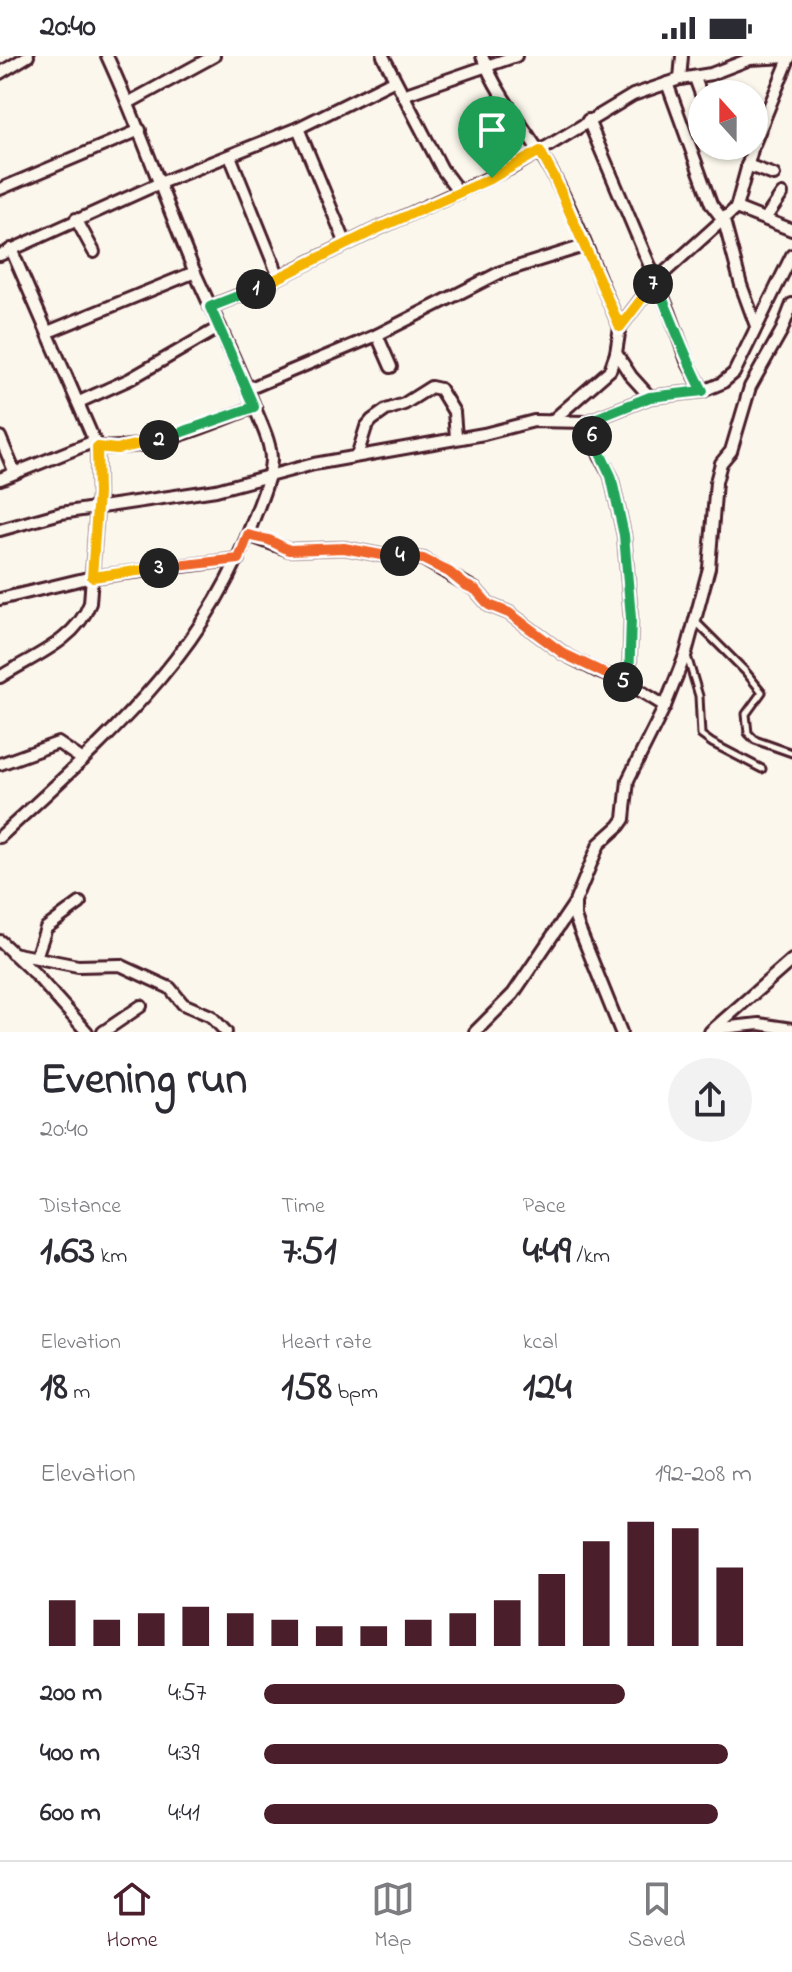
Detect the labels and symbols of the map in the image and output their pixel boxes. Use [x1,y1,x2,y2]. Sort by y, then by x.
north arrow [688,80,768,160]
pin [458,96,526,178]
pin: 7 [633,264,673,304]
pin: 1 [236,269,276,309]
pin: 6 [572,416,612,456]
pin: 2 [139,420,179,460]
pin: 4 [380,536,420,576]
pin: 3 [139,548,179,588]
pin: 5 [603,662,643,702]

